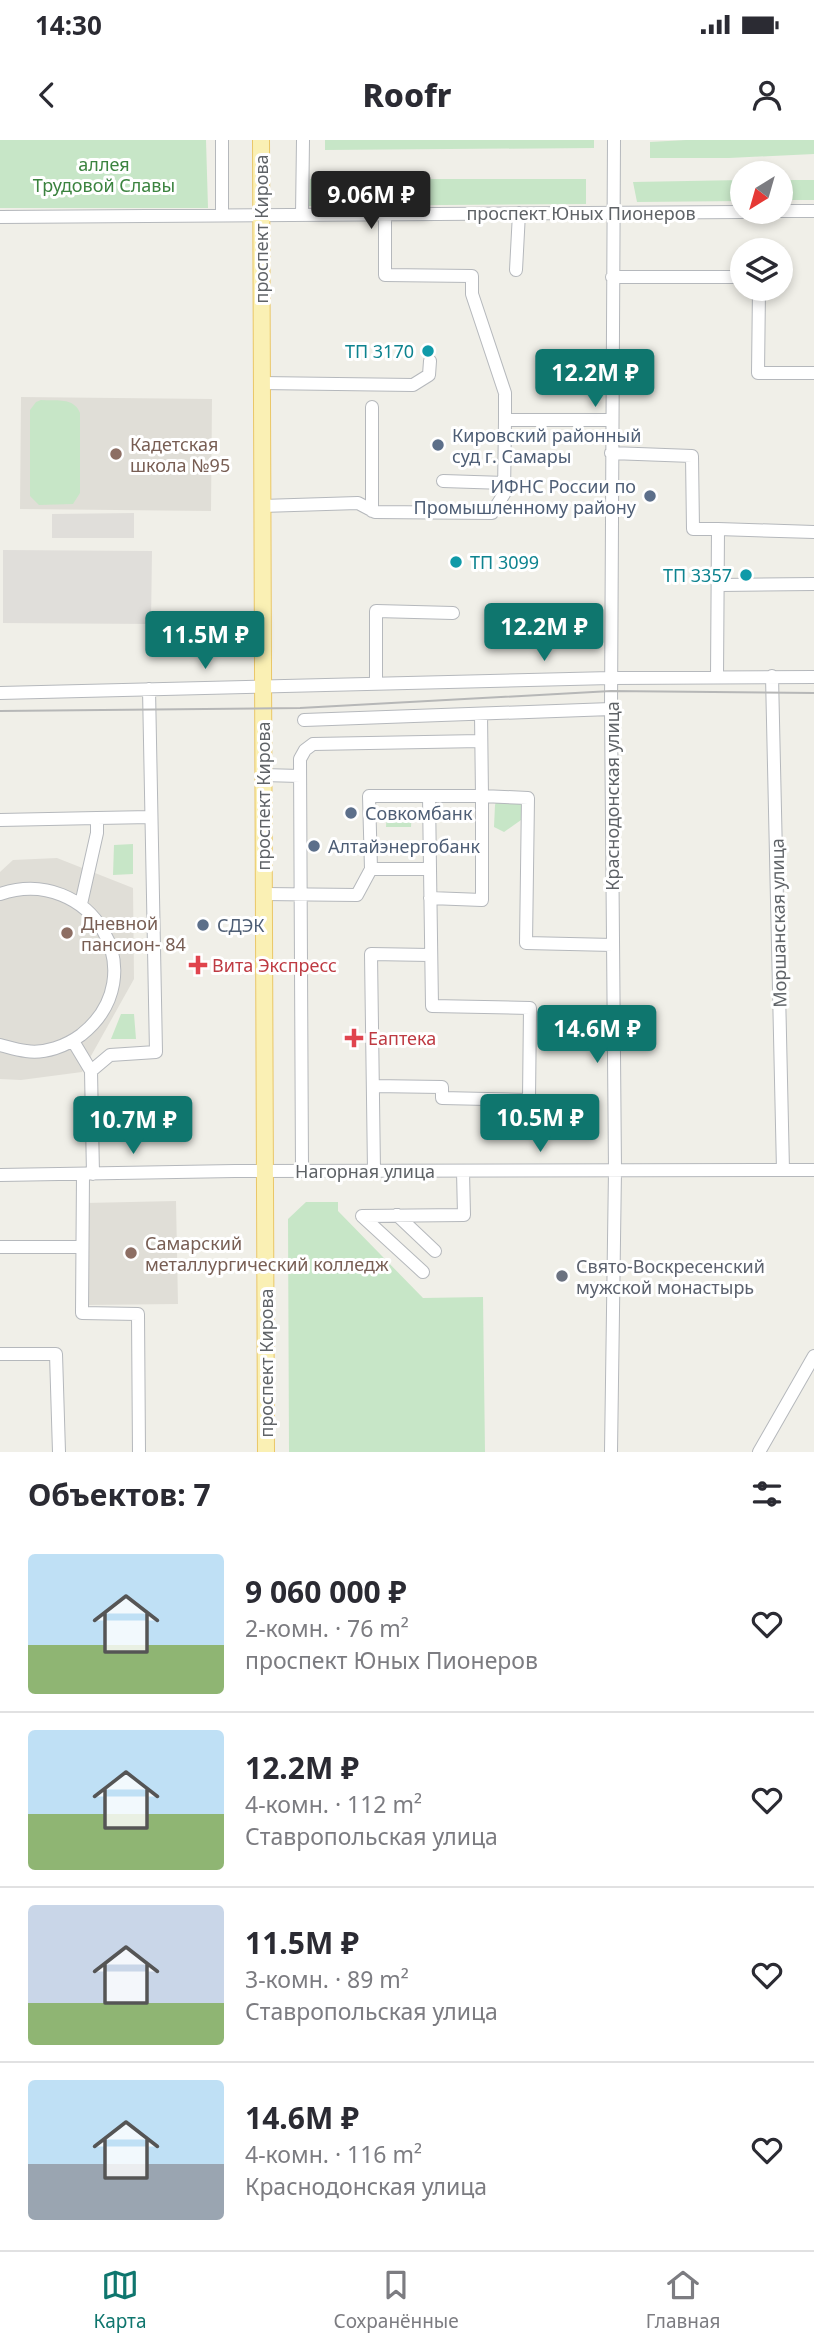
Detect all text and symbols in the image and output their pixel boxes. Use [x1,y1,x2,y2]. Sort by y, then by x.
text: 14:30 [35,7,102,43]
text: Roofr [363,73,452,116]
icon: back [28,76,66,114]
icon: person [748,76,786,114]
park label: аллея Трудовой Славы [33,152,175,197]
street label: проспект Кирова [249,154,273,304]
north arrow [730,161,793,224]
map controls [730,161,793,301]
pin: 9.06M ₽ [306,172,436,231]
text: 9.06M ₽ [327,178,415,210]
street label: проспект Юных Пионеров [466,201,696,225]
button: layers [730,238,793,301]
place label: ТП 3170 [345,339,414,363]
marker: ТП 3170 [420,343,436,359]
pin: 12.2M ₽ [530,350,660,409]
text: 12.2M ₽ [551,356,639,388]
place label: Кировский районный суд г. Самары [452,423,641,468]
place label: Кадетская школа №95 [130,432,230,477]
marker: Кировский районный суд г. Самары [430,437,446,453]
marker: Кадетская школа №95 [108,446,124,462]
place label: ИФНС России по Промышленному району [414,474,637,519]
marker: ИФНС России по Промышленному району [642,488,658,504]
place label: ТП 3099 [470,550,539,574]
marker: ТП 3099 [448,554,464,570]
place label: ТП 3357 [663,563,732,587]
marker: ТП 3357 [738,567,754,583]
pin: 12.2M ₽ [479,603,609,663]
text: 12.2M ₽ [500,610,588,642]
pin: 11.5M ₽ [140,612,270,671]
text: 11.5M ₽ [161,618,249,650]
street label: Краснодонская улица [600,701,624,891]
street label: проспект Кирова [251,721,275,871]
place label: Совкомбанк [365,801,473,825]
marker: Совкомбанк [343,805,359,821]
place label: Алтайэнергобанк [328,834,481,858]
marker: Алтайэнергобанк [306,838,322,854]
street label: Моршанская улица [765,838,791,1008]
place label: Дневной пансион- 84 [81,911,186,956]
place label: СДЭК [217,913,265,937]
marker: СДЭК [195,917,211,933]
marker: Дневной пансион- 84 [59,925,75,941]
place label: Вита Экспресс [212,953,337,977]
marker: Вита Экспресс [190,957,206,973]
pin: 14.6M ₽ [532,1006,662,1065]
text: 14.6M ₽ [553,1012,641,1044]
place label: Еаптека [368,1026,436,1050]
marker: Еаптека [346,1030,362,1046]
pin: 10.5M ₽ [475,1094,605,1154]
pin: 10.7M ₽ [68,1096,198,1156]
text: 10.5M ₽ [496,1101,584,1133]
text: 10.7M ₽ [89,1103,177,1135]
street label: Нагорная улица [295,1159,435,1183]
place label: Самарский металлургический колледж [145,1231,389,1276]
marker: Самарский металлургический колледж [123,1245,139,1261]
place label: Свято-Воскресенский мужской монастырь [576,1254,765,1299]
marker: Свято-Воскресенский мужской монастырь [554,1268,570,1284]
street label: проспект Кирова [254,1288,278,1438]
text: Объектов: 7 [28,1474,211,1515]
icon: filters [748,1475,786,1513]
text: 9 060 000 ₽ [245,1571,407,1612]
icon: home [84,1582,168,1666]
icon: heart [748,1605,786,1643]
text: 2-комн. · 76 m² [245,1612,409,1644]
text: проспект Юных Пионеров [245,1644,538,1676]
text: 12.2M ₽ [245,1747,359,1788]
icon: home [84,1758,168,1842]
icon: heart [748,1781,786,1819]
text: 4-комн. · 112 m² [245,1788,422,1820]
text: Ставропольская улица [245,1820,498,1852]
text: 11.5M ₽ [245,1922,359,1963]
icon: home [84,1933,168,2017]
icon: heart [748,1956,786,1994]
text: 3-комн. · 89 m² [245,1963,409,1995]
text: Ставропольская улица [245,1995,498,2027]
text: 14.6M ₽ [245,2097,359,2138]
icon: home [84,2108,168,2192]
icon: heart [748,2131,786,2169]
text: 4-комн. · 116 m² [245,2138,422,2170]
text: Краснодонская улица [245,2170,487,2202]
tab: Карта [94,2266,147,2334]
tab: Сохранённые [334,2266,459,2334]
tab: Главная [646,2266,721,2334]

